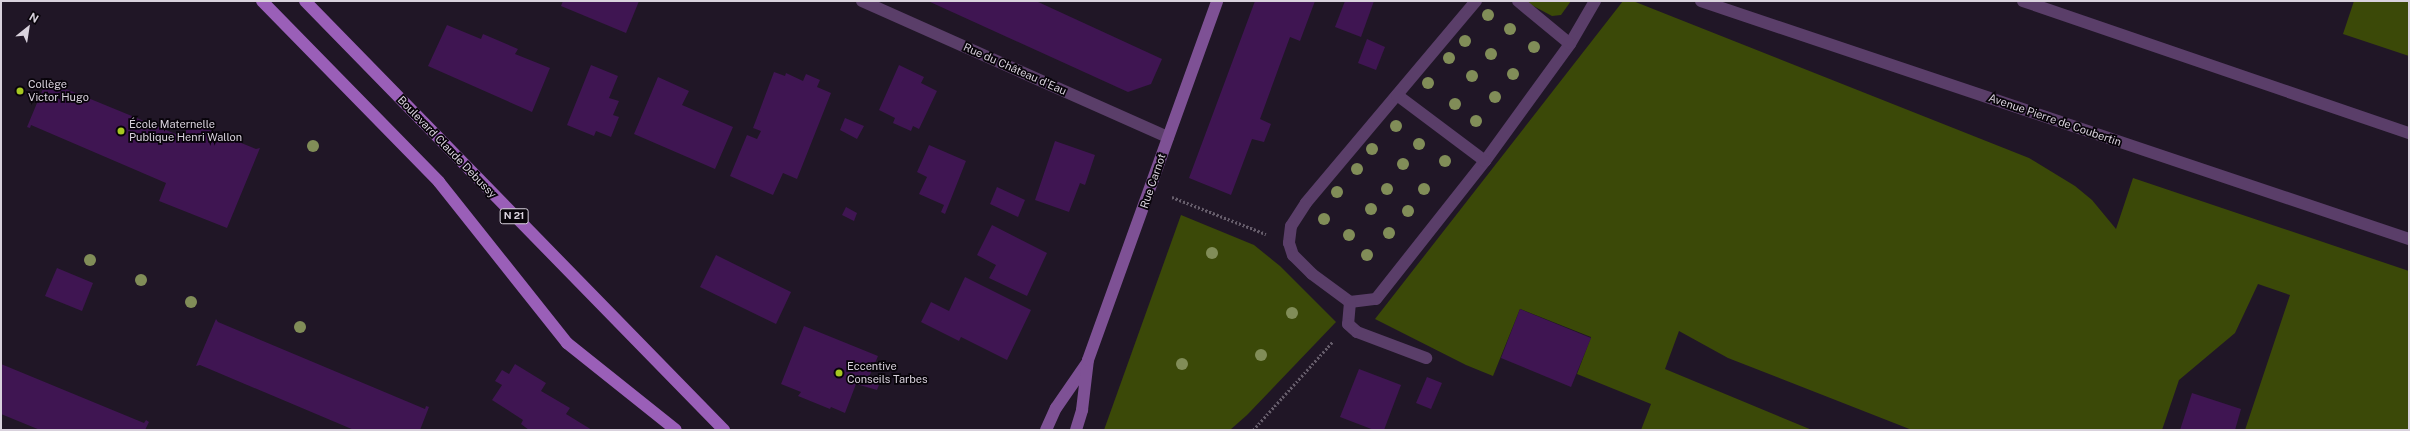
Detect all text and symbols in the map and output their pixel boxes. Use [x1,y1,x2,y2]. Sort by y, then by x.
north arrow [8,8,48,48]
text: N [27,10,41,25]
street label: Rue du Château d'Eau [961,40,1069,98]
place label: Collège Victor Hugo [28,78,89,104]
marker: Collège Victor Hugo [15,86,25,96]
street label: Avenue Pierre de Coubertin [1987,91,2123,149]
street label: Boulevard Claude Debussy [395,93,499,201]
place label: École Maternelle Publique Henri Wallon [129,118,242,144]
marker: École Maternelle Publique Henri Wallon [116,126,126,136]
street label: Rue Carnot [1137,152,1169,210]
road number: N 21 [499,208,529,224]
place label: Eccentive Conseils Tarbes [847,360,928,386]
marker: Eccentive Conseils Tarbes [834,368,844,378]

